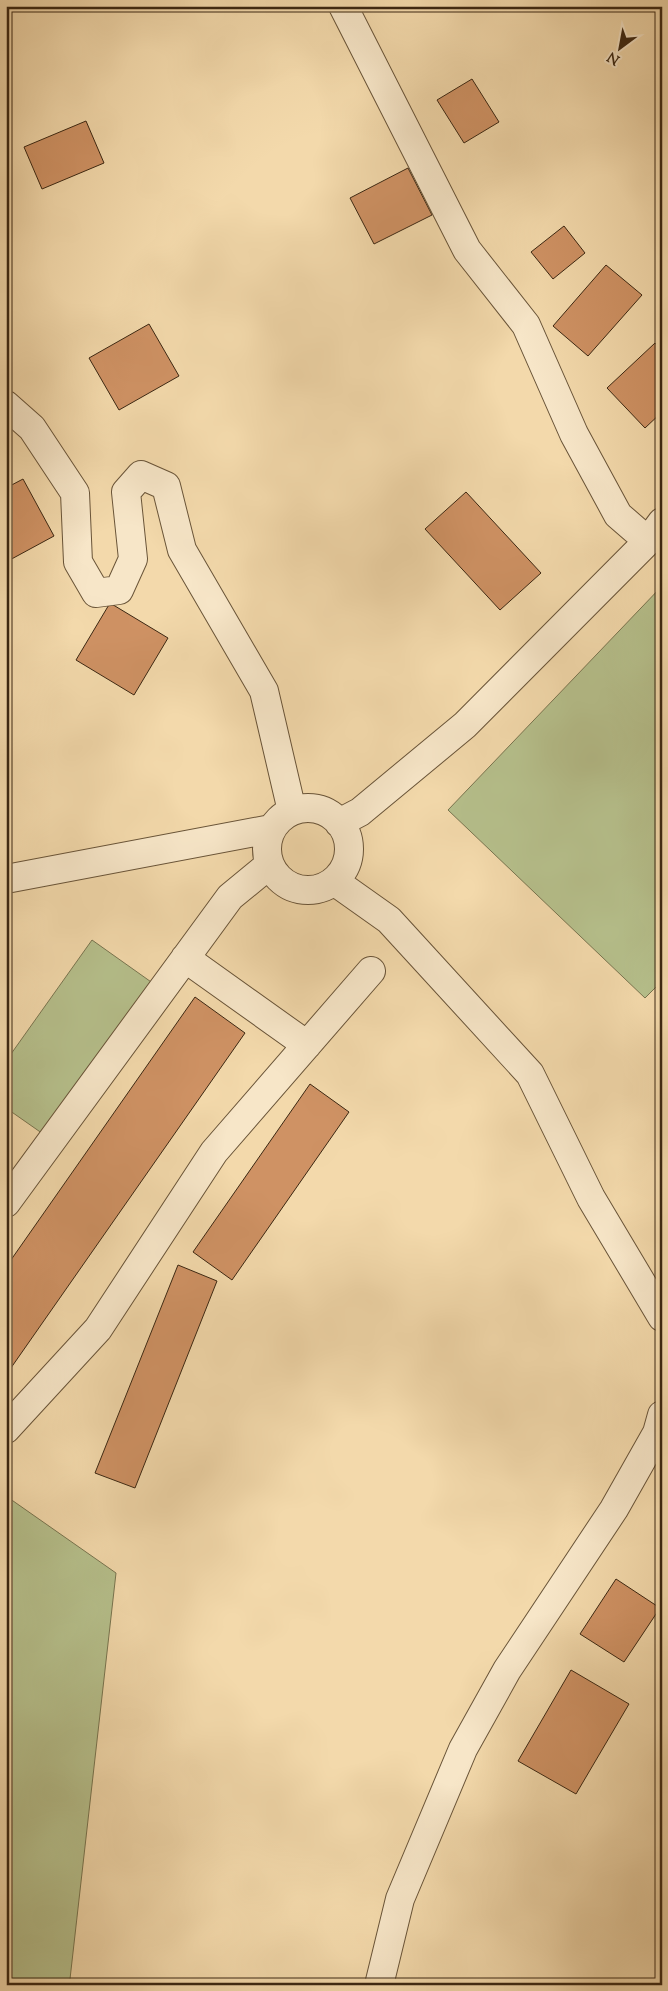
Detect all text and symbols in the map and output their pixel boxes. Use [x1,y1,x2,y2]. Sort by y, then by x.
north arrow [596,22,646,72]
text: N [604,46,624,69]

